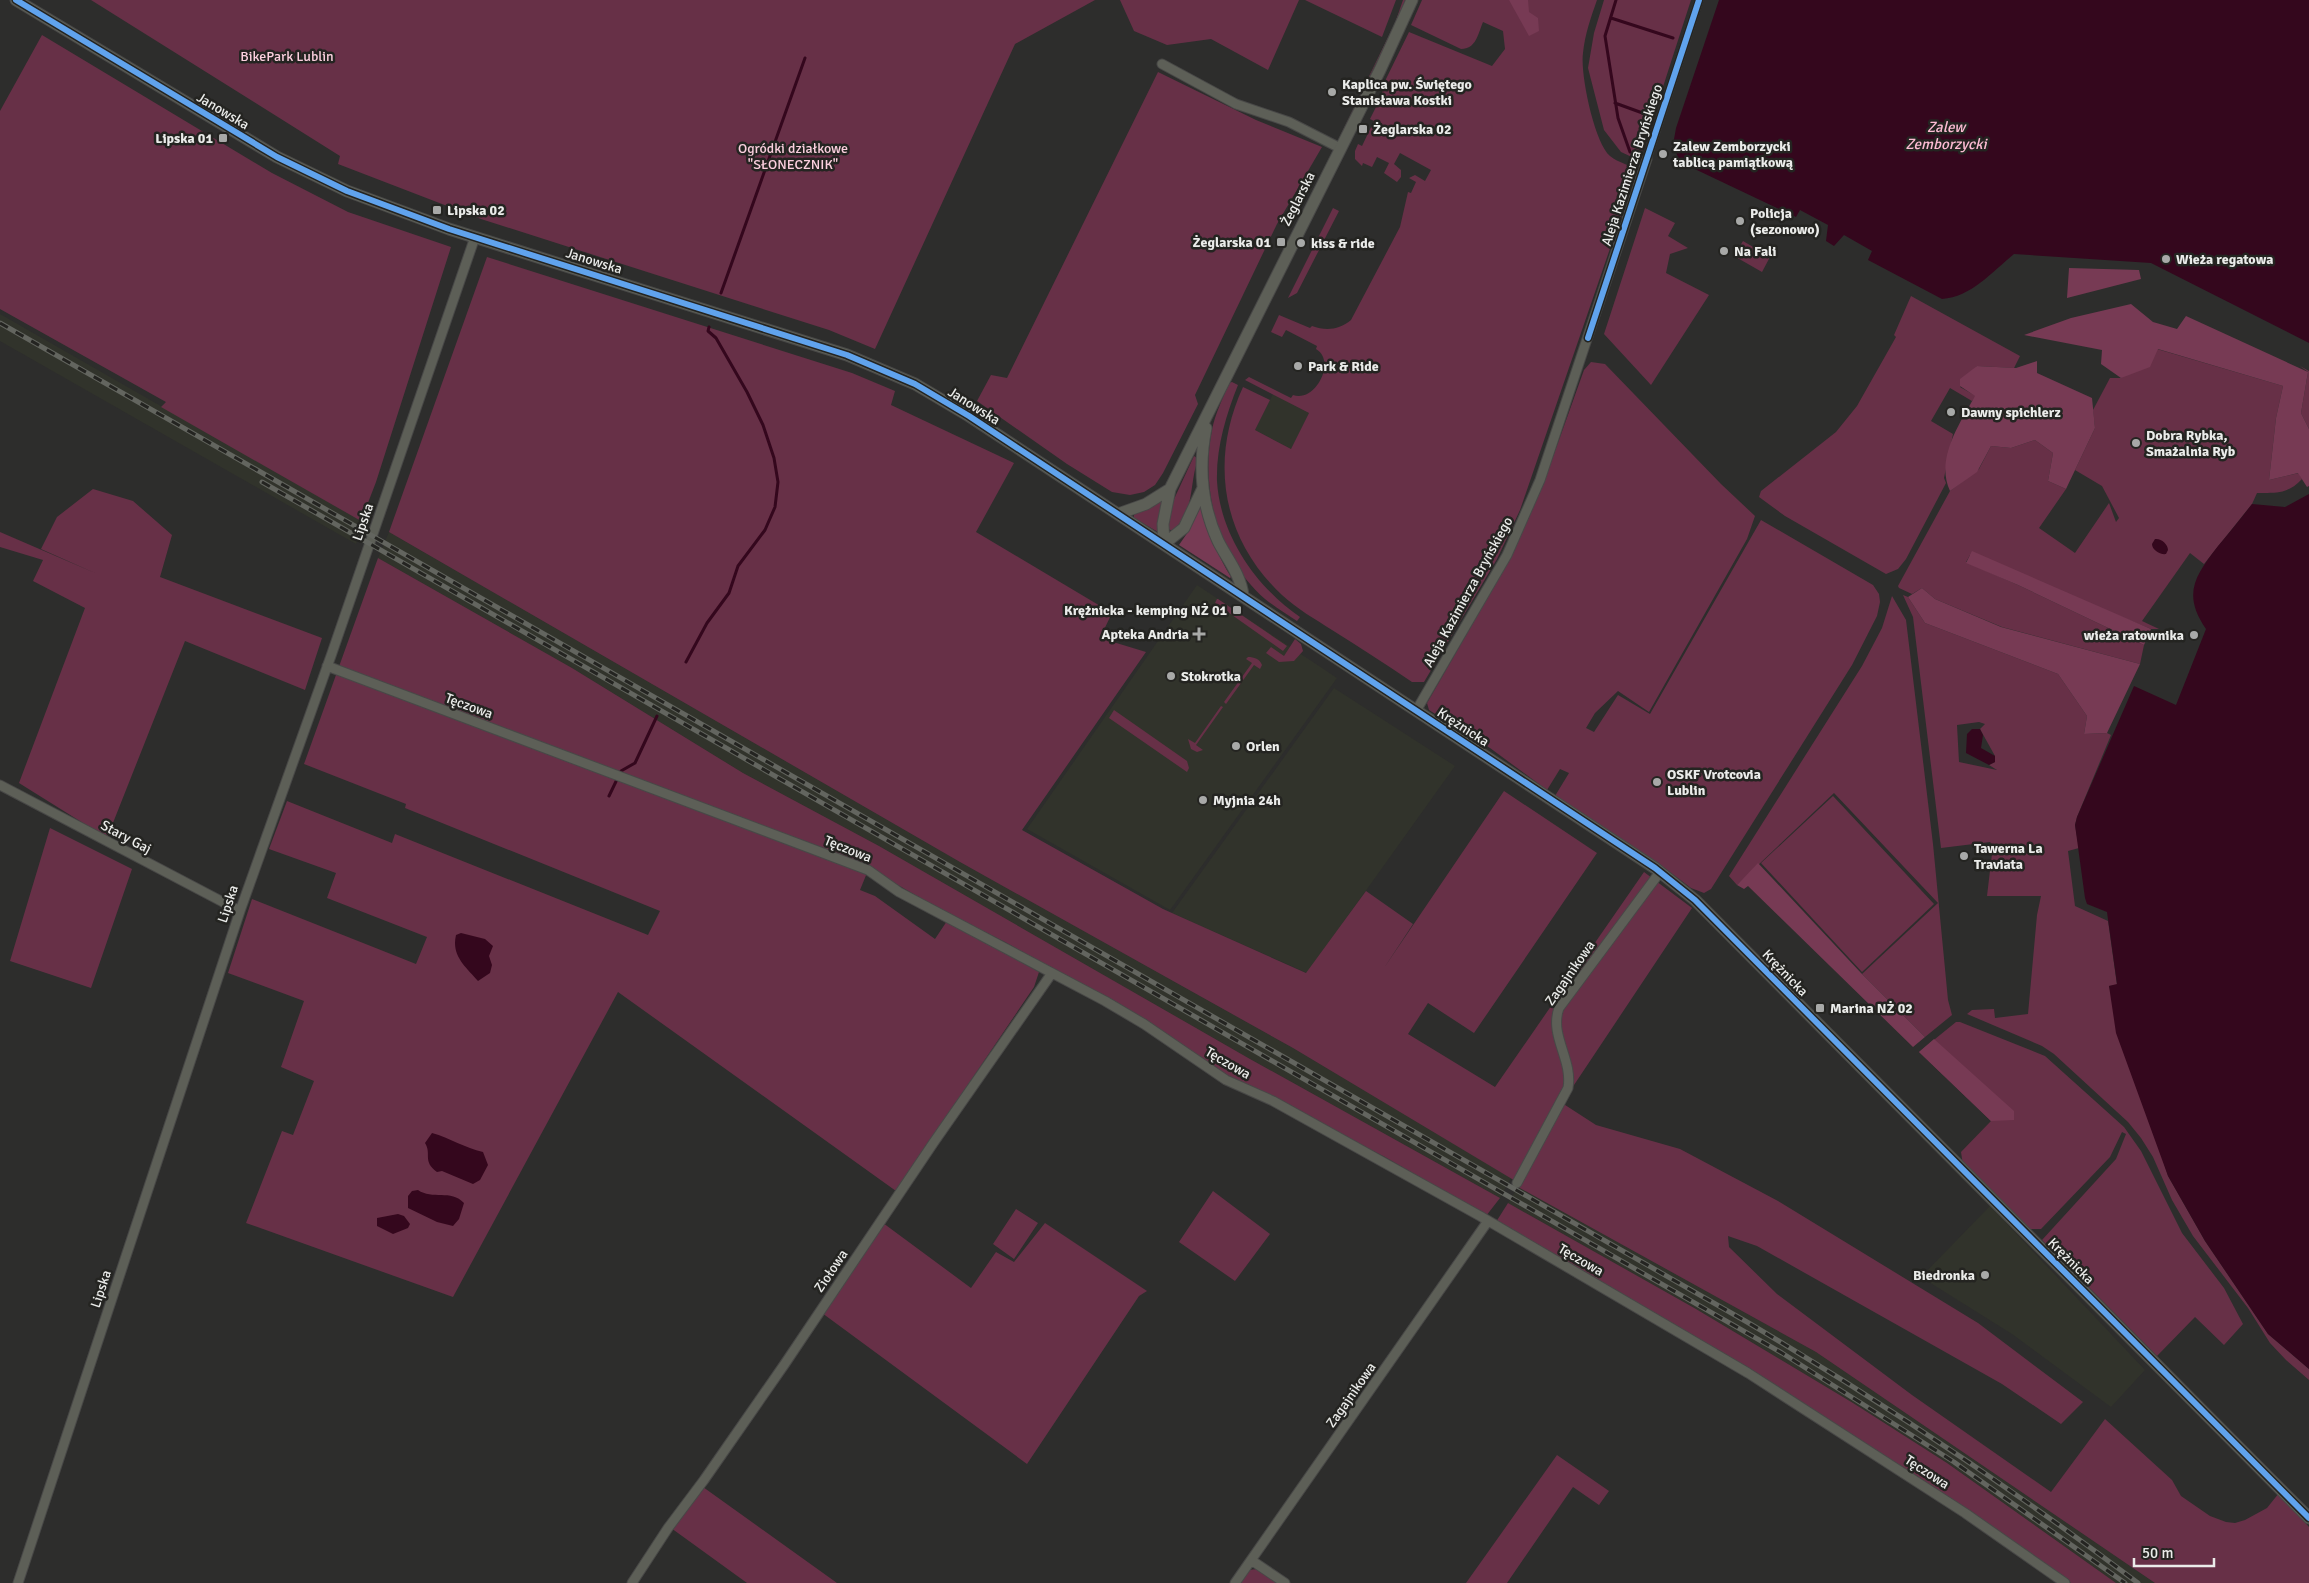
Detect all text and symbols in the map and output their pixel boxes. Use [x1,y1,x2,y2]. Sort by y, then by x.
park label: BikePark Lublin [240,48,334,65]
place label: Kaplica pw. Świętego Stanisława Kostki [1342,76,1472,109]
street label: Aleja Kazimierza Bryńskiego [1598,82,1666,248]
marker: Kaplica pw. Świętego Stanisława Kostki [1326,86,1338,98]
street label: Janowska [194,89,252,133]
water label: Zalew Zemborzycki [1906,118,1988,153]
place label: Żeglarska 02 [1373,121,1451,138]
marker: Żeglarska 02 [1357,123,1369,135]
place label: Lipska 01 [155,130,213,147]
marker: Lipska 01 [217,132,229,144]
place label: Zalew Zemborzycki tablicą pamiątkową [1672,138,1794,171]
park label: Ogródki działkowe "SŁONECZNIK" [738,140,848,173]
marker: Zalew Zemborzycki tablicą pamiątkową [1657,148,1669,160]
street label: Żeglarska [1277,169,1319,229]
place label: Lipska 02 [447,202,505,219]
marker: Lipska 02 [431,204,443,216]
place label: Policja (sezonowo) [1750,205,1820,238]
marker: Policja (sezonowo) [1734,215,1746,227]
place label: Żeglarska 01 [1193,234,1271,251]
place label: kiss & ride [1311,235,1375,252]
marker: Żeglarska 01 [1275,236,1287,248]
marker: kiss & ride [1295,237,1307,249]
place label: Na Fali [1734,243,1777,260]
street label: Janowska [564,244,624,278]
marker: Na Fali [1718,245,1730,257]
place label: Wieża regatowa [2176,251,2273,268]
marker: Wieża regatowa [2160,253,2172,265]
place label: Park & Ride [1308,358,1379,375]
marker: Park & Ride [1292,360,1304,372]
street label: Janowska [945,383,1003,429]
place label: Dawny spichlerz [1961,404,2061,421]
marker: Dawny spichlerz [1945,406,1957,418]
place label: Dobra Rybka, Smażalnia Ryb [2146,427,2236,460]
marker: Dobra Rybka, Smażalnia Ryb [2130,437,2142,449]
street label: Lipska [349,501,377,543]
street label: Aleja Kazimierza Bryńskiego [1420,514,1516,670]
place label: Krężnicka - kemping NŻ 01 [1064,602,1227,619]
marker: Krężnicka - kemping NŻ 01 [1231,604,1243,616]
place label: Apteka Andria [1102,626,1189,643]
place label: wieża ratownika [2084,627,2184,644]
marker: Apteka Andria [1193,628,1205,640]
marker: wieża ratownika [2188,629,2200,641]
place label: Stokrotka [1181,668,1241,685]
marker: Stokrotka [1165,670,1177,682]
street label: Tęczowa [443,690,495,722]
street label: Krężnicka [1434,704,1492,750]
place label: Orlen [1246,738,1280,755]
marker: Orlen [1230,740,1242,752]
place label: OSKF Vrotcovia Lublin [1667,766,1761,799]
marker: OSKF Vrotcovia Lublin [1651,776,1663,788]
place label: Myjnia 24h [1213,792,1281,809]
marker: Myjnia 24h [1197,794,1209,806]
street label: Stary Gaj [98,817,154,857]
street label: Tęczowa [822,832,874,866]
place label: Tawerna La Traviata [1974,840,2043,873]
marker: Tawerna La Traviata [1958,850,1970,862]
street label: Lipska [214,883,242,925]
street label: Zagajnikowa [1541,937,1599,1009]
street label: Krężnicka [1759,946,1811,1000]
place label: Marina NŻ 02 [1830,1000,1913,1017]
marker: Marina NŻ 02 [1814,1002,1826,1014]
street label: Tęczowa [1202,1043,1254,1083]
street label: Krężnicka [2044,1234,2098,1288]
street label: Tęczowa [1555,1240,1607,1280]
street label: Ziołowa [811,1246,851,1296]
place label: Biedronka [1913,1267,1975,1284]
street label: Lipska [87,1268,115,1310]
marker: Biedronka [1979,1269,1991,1281]
street label: Zagajnikowa [1322,1359,1380,1431]
street label: Tęczowa [1902,1451,1952,1493]
scale bar [2134,1536,2214,1568]
text: 50 m [2142,1544,2173,1562]

